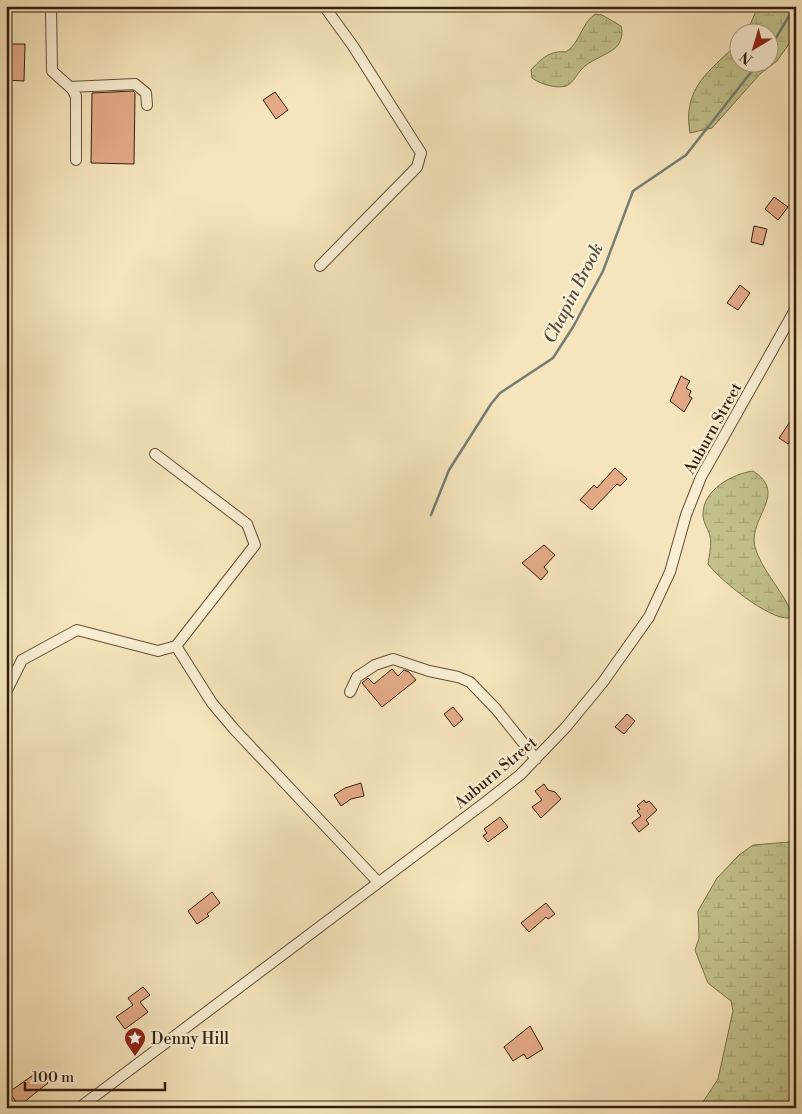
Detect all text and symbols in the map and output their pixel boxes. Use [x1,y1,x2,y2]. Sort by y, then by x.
north arrow [730,22,780,72]
text: N [737,47,757,68]
water label: Chapin Brook [538,239,609,347]
street label: Auburn Street [679,379,746,479]
street label: Auburn Street [450,732,541,814]
place icon: Denny Hill [123,1026,147,1057]
place label: Denny Hill [151,1029,229,1049]
scale bar [25,1059,165,1091]
text: 100 m [32,1068,74,1087]

